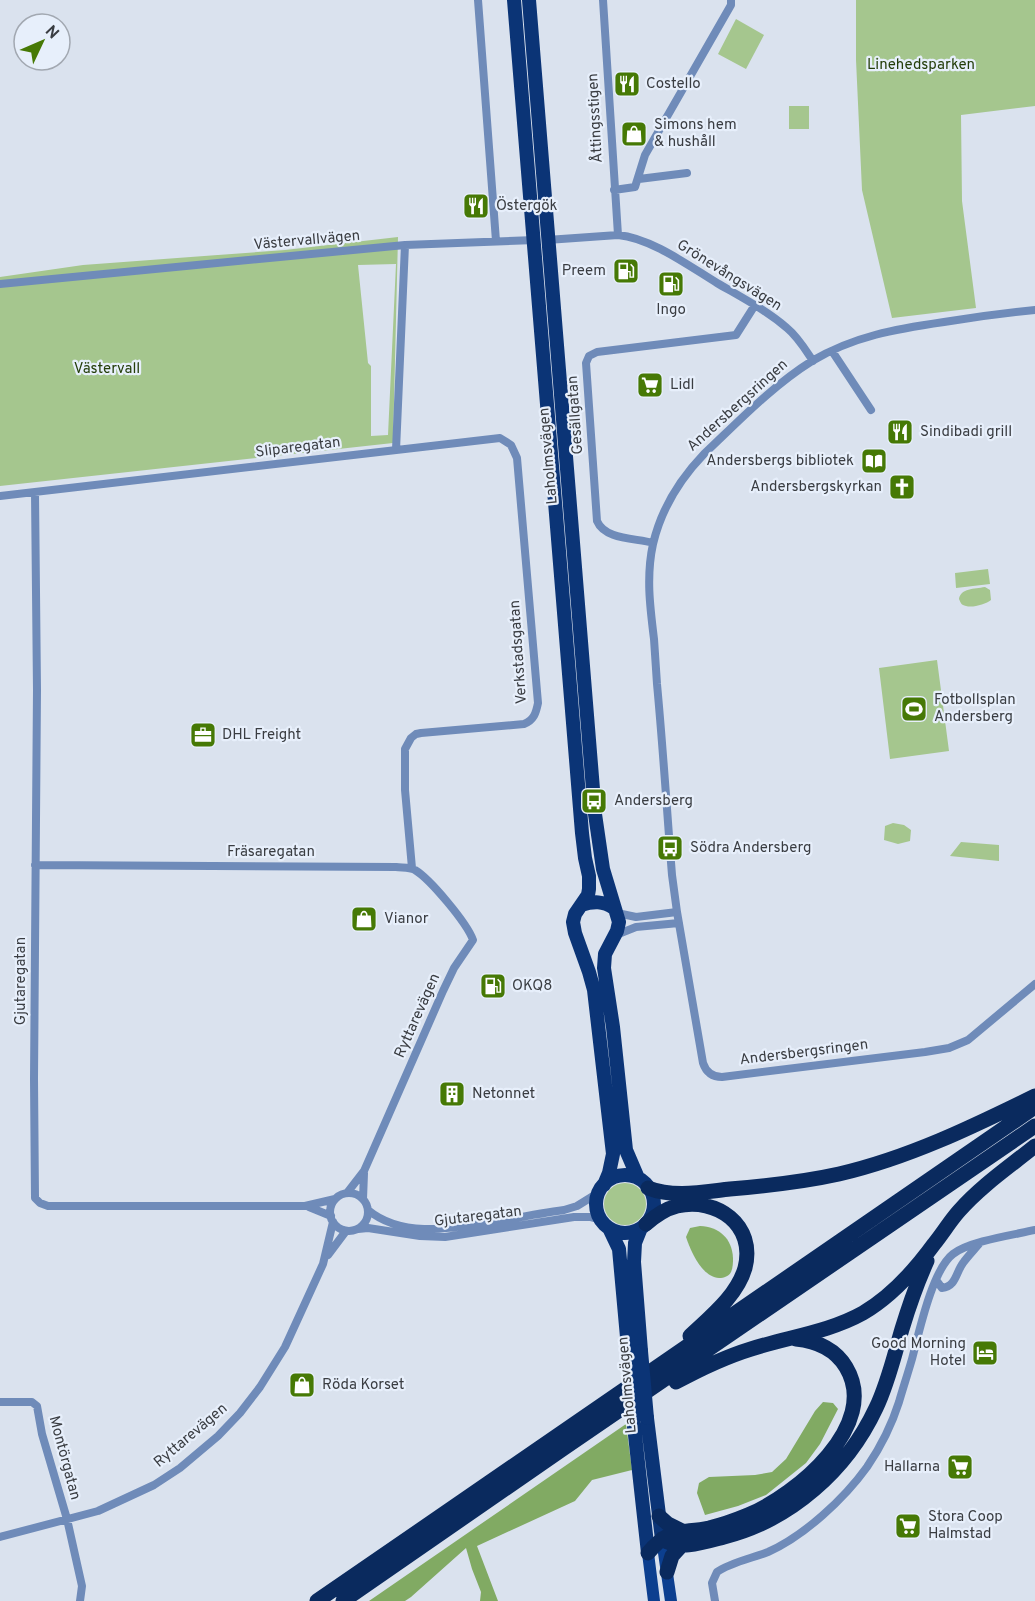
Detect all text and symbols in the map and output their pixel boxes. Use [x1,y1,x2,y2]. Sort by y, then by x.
north arrow [12,12,72,72]
text: N [40,22,63,44]
park label: Linehedsparken [867,56,975,75]
restaurant icon: Costello [612,69,642,99]
street label: Åttingsstigen [584,73,608,163]
place label: Costello [646,75,701,94]
place label: Simons hem & hushåll [654,116,737,152]
shop icon: Simons hem & hushåll [619,119,649,149]
restaurant icon: Östergök [461,191,491,221]
place label: Östergök [496,196,558,216]
street label: Västervallvägen [253,227,361,255]
street label: Grönevångsvägen [673,236,785,316]
fuel station icon: Preem [611,256,641,286]
place label: Preem [562,262,606,281]
fuel station icon: Ingo [656,269,686,299]
place label: Ingo [656,301,686,320]
street label: Andersbergsringen [684,356,792,456]
park label: Västervall [74,360,140,379]
supermarket icon: Lidl [635,370,665,400]
street label: Gesällgatan [564,375,588,455]
place label: Lidl [670,376,695,395]
street label: Laholmsvägen [535,407,563,505]
restaurant icon: Sindibadi grill [885,417,915,447]
place label: Sindibadi grill [920,423,1012,442]
street label: Sliparegatan [254,433,342,463]
library icon: Andersbergs bibliotek [859,446,889,476]
place label: Andersbergs bibliotek [706,452,854,471]
church icon: Andersbergskyrkan [887,472,917,502]
place label: Andersbergskyrkan [750,478,882,497]
street label: Verkstadsgatan [506,599,532,705]
place label: Fotbollsplan Andersberg [934,691,1016,727]
sports icon: Fotbollsplan Andersberg [899,694,929,724]
office icon: DHL Freight [188,720,218,750]
place label: DHL Freight [222,726,301,745]
bus stop icon: Andersberg [579,786,609,816]
place label: Andersberg [614,792,693,811]
bus stop icon: Södra Andersberg [655,833,685,863]
place label: Södra Andersberg [690,839,811,858]
street label: Fräsaregatan [227,843,315,862]
shop icon: Vianor [349,904,379,934]
place label: Vianor [384,910,429,929]
street label: Gjutaregatan [12,937,31,1025]
street label: Ryttarevägen [391,971,445,1061]
fuel station icon: OKQ8 [478,971,508,1001]
place label: OKQ8 [512,977,552,996]
street label: Andersbergsringen [739,1036,869,1070]
building icon: Netonnet [437,1079,467,1109]
place label: Netonnet [472,1085,535,1104]
street label: Gjutaregatan [433,1202,523,1232]
place label: Good Morning Hotel [871,1335,966,1371]
street label: Laholmsvägen [614,1336,642,1434]
hotel icon: Good Morning Hotel [970,1338,1000,1368]
shop icon: Röda Korset [287,1370,317,1400]
place label: Röda Korset [322,1376,404,1395]
street label: Ryttarevägen [150,1400,232,1472]
street label: Montörgatan [44,1414,84,1502]
supermarket icon: Hallarna [945,1452,975,1482]
place label: Hallarna [884,1458,940,1477]
place label: Stora Coop Halmstad [928,1508,1003,1544]
supermarket icon: Stora Coop Halmstad [893,1511,923,1541]

